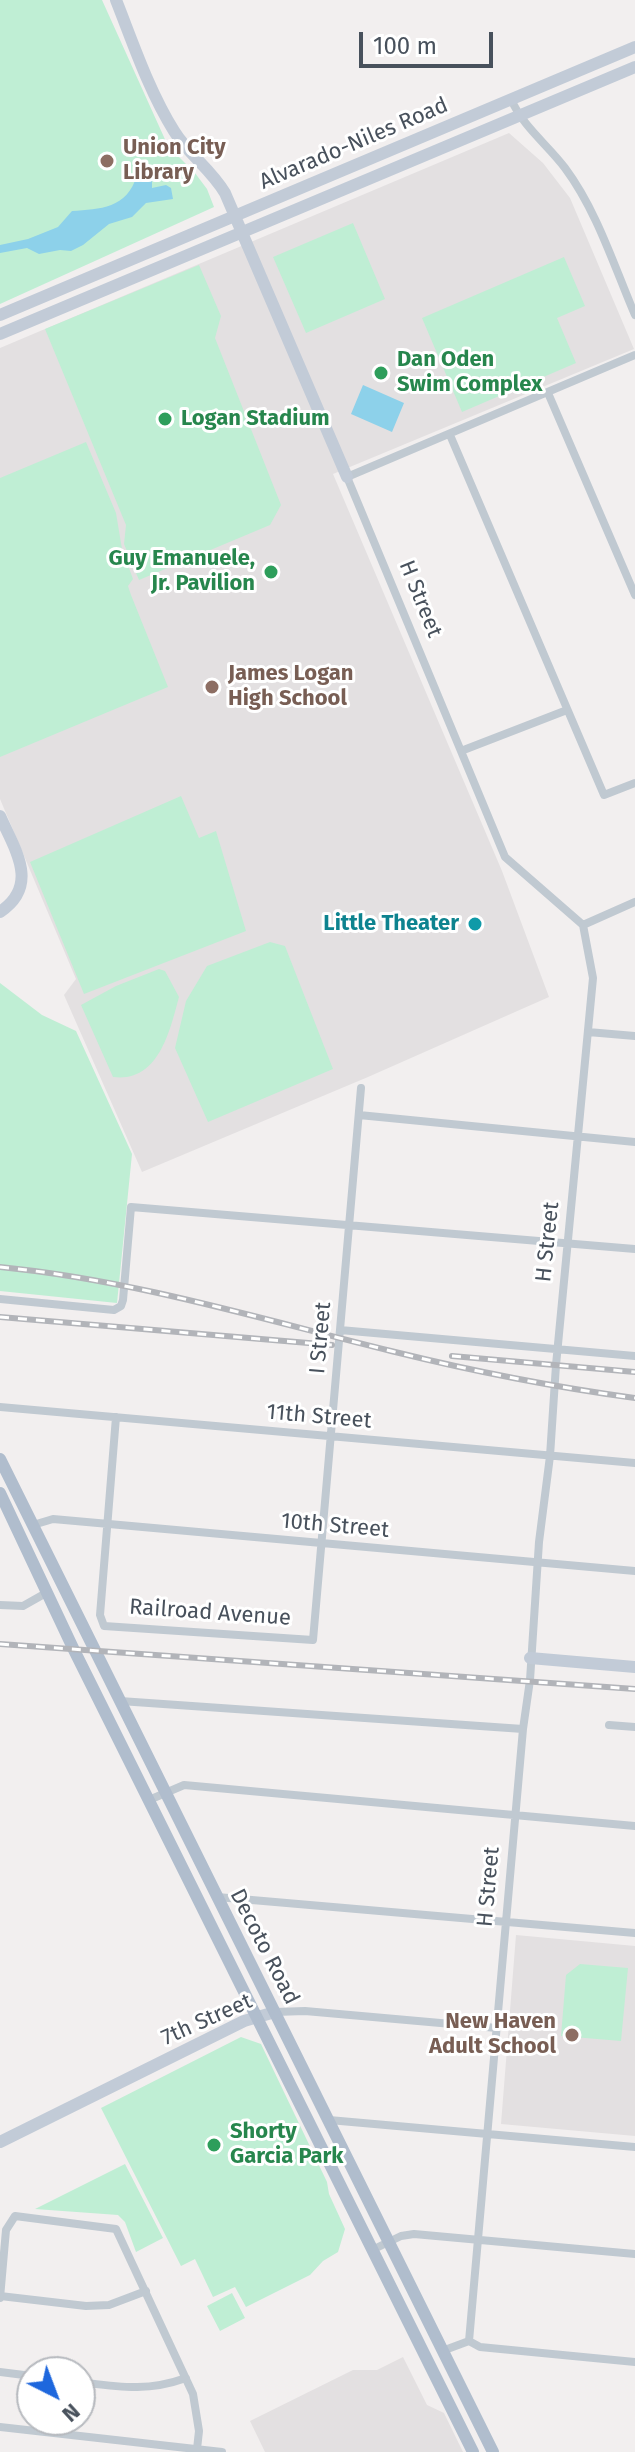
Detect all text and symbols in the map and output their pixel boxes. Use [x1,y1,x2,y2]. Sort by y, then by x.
scale bar [363,16,497,66]
text: 100 m [373,32,437,60]
street label: Alvarado-Niles Road [256,92,452,196]
place label: Union City Library [123,135,226,186]
marker: Union City Library [98,152,116,170]
place label: Dan Oden Swim Complex [397,347,542,398]
marker: Dan Oden Swim Complex [372,364,390,382]
place label: Logan Stadium [181,406,330,432]
marker: Logan Stadium [156,410,174,428]
place label: Guy Emanuele, Jr. Pavilion [109,546,255,598]
street label: H Street [393,557,447,641]
marker: Guy Emanuele, Jr. Pavilion [262,563,280,581]
place label: James Logan High School [228,661,354,712]
marker: James Logan High School [203,678,221,696]
place label: Little Theater [323,911,459,937]
marker: Little Theater [466,915,484,933]
street label: H Street [531,1201,565,1283]
street label: I Street [305,1301,337,1375]
street label: 11th Street [266,1399,372,1435]
street label: 10th Street [280,1508,390,1544]
street label: Railroad Avenue [128,1594,292,1632]
street label: H Street [472,1846,506,1928]
street label: Decoto Road [224,1885,304,2009]
street label: 7th Street [158,1988,256,2052]
place label: New Haven Adult School [429,2009,556,2060]
marker: New Haven Adult School [563,2026,581,2044]
place label: Shorty Garcia Park [230,2119,343,2170]
marker: Shorty Garcia Park [205,2136,223,2154]
north arrow [16,2356,96,2436]
text: N [57,2398,86,2428]

